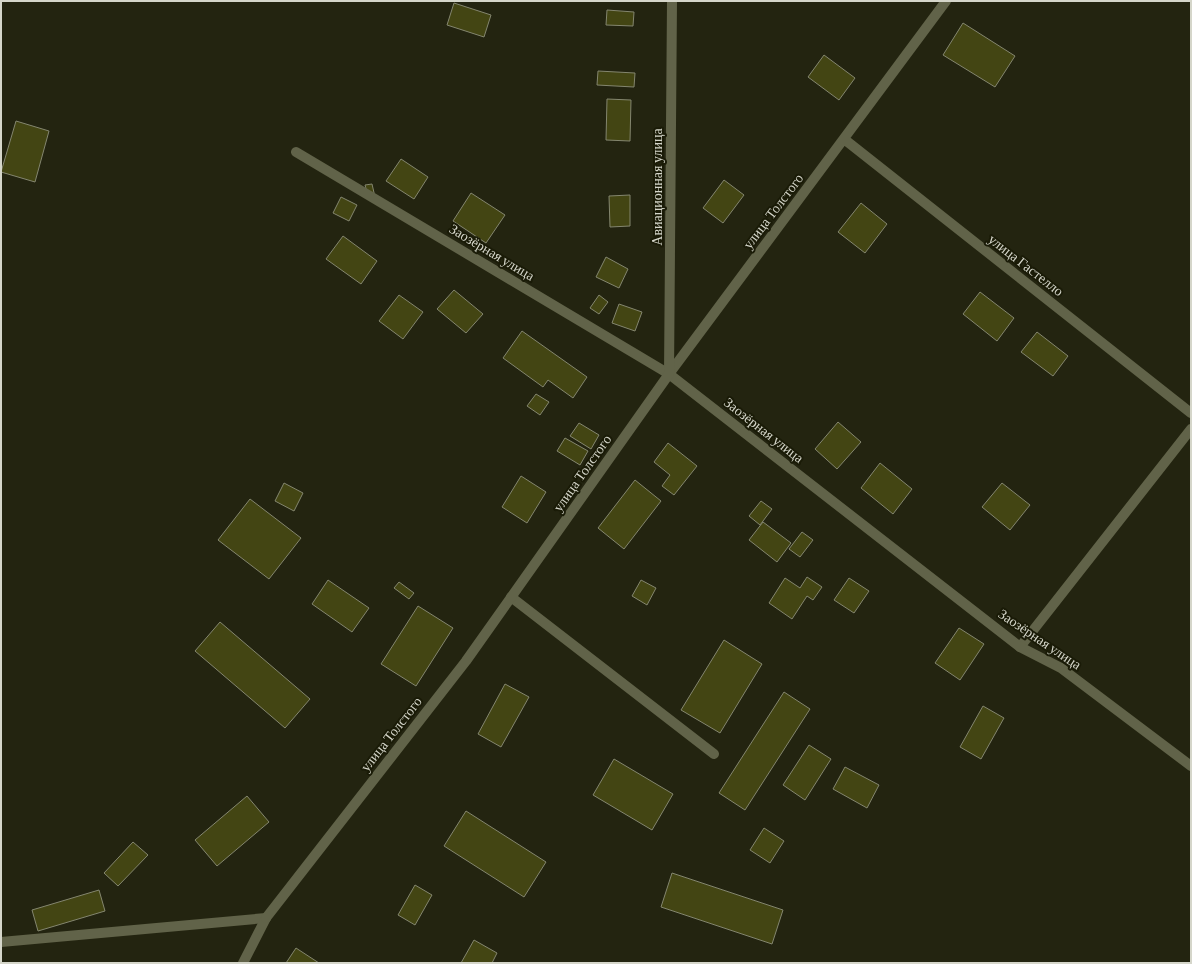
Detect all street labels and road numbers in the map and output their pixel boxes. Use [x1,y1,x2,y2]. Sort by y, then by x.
street label: Авиационная улица [649,128,665,246]
street label: улица Толстого [740,170,806,252]
street label: Заозёрная улица [447,220,538,284]
street label: улица Гастелло [985,231,1067,299]
street label: Заозёрная улица [721,394,807,466]
street label: улица Толстого [550,432,614,514]
street label: Заозёрная улица [996,605,1085,673]
street label: улица Толстого [357,694,425,774]

